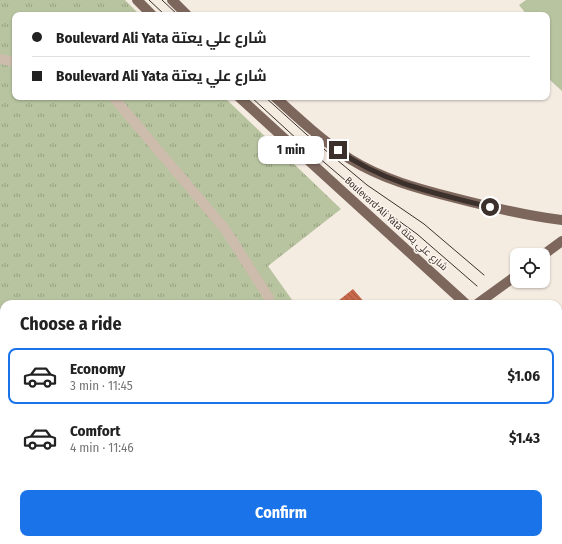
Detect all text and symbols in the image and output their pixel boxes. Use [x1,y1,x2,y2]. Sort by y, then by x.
text: Boulevard Ali Yata شارع علي يعتة [56,29,267,47]
text: Boulevard Ali Yata شارع علي يعتة [56,67,267,85]
callout: 1 min [258,136,324,164]
route end [329,141,347,159]
text: 1 min [277,142,305,157]
street label: Boulevard Ali Yata شارع علي يعتة [341,175,450,274]
route start [481,198,499,216]
map controls [510,248,550,288]
button: locate [510,248,550,288]
text: Choose a ride [20,313,122,335]
icon: car [22,358,58,394]
text: Economy [70,360,125,378]
text: $1.06 [507,367,540,385]
text: 3 min · 11:45 [70,378,133,393]
icon: car [22,420,58,456]
text: Comfort [70,422,121,440]
text: $1.43 [509,429,540,447]
text: 4 min · 11:46 [70,440,134,455]
button: Confirm [20,490,542,536]

